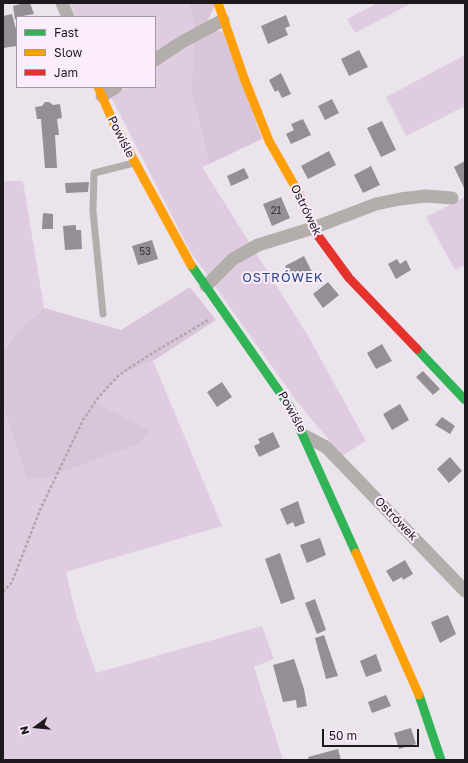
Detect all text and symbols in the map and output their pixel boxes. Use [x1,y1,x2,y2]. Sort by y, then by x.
legend [16,16,156,88]
text: Fast [54,25,79,40]
text: Slow [54,45,82,60]
text: Jam [54,65,78,80]
street label: Powiśle [104,114,138,160]
street label: Ostrówek [287,182,325,238]
house number: 21 [271,205,281,217]
house number: 53 [139,246,151,258]
district label: OSTRÓWEK [242,270,324,286]
street label: Powiśle [275,389,309,435]
street label: Ostrówek [372,494,420,544]
north arrow [16,707,56,747]
scale bar [324,721,421,747]
text: N [17,725,31,736]
text: 50 m [329,728,357,743]

